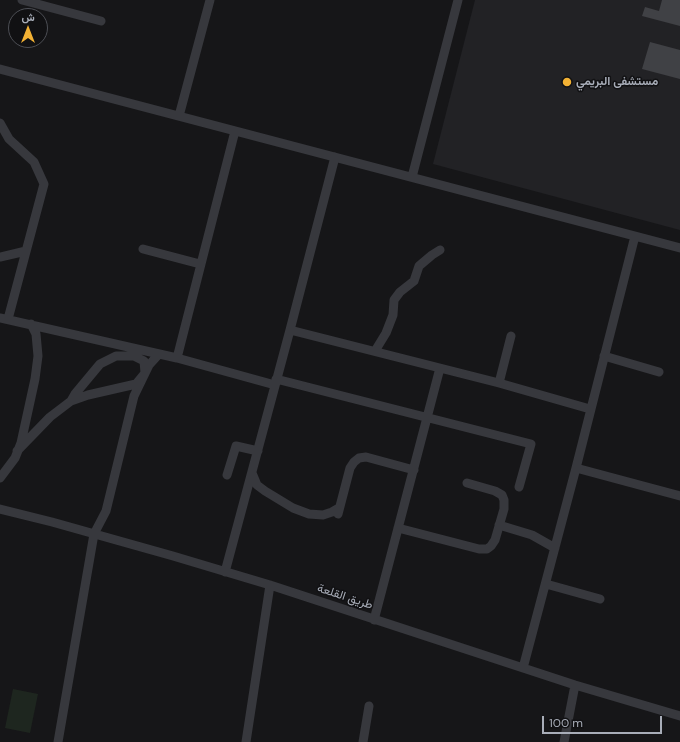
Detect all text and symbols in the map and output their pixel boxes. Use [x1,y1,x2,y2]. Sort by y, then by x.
north arrow [8,8,48,48]
text: ش [21,10,35,24]
place label: مستشفى البريمي [576,75,658,89]
marker: مستشفى البريمي [561,76,573,88]
street label: طريق القلعة [315,581,375,613]
scale bar [544,708,664,734]
text: 100 m [549,715,583,731]

